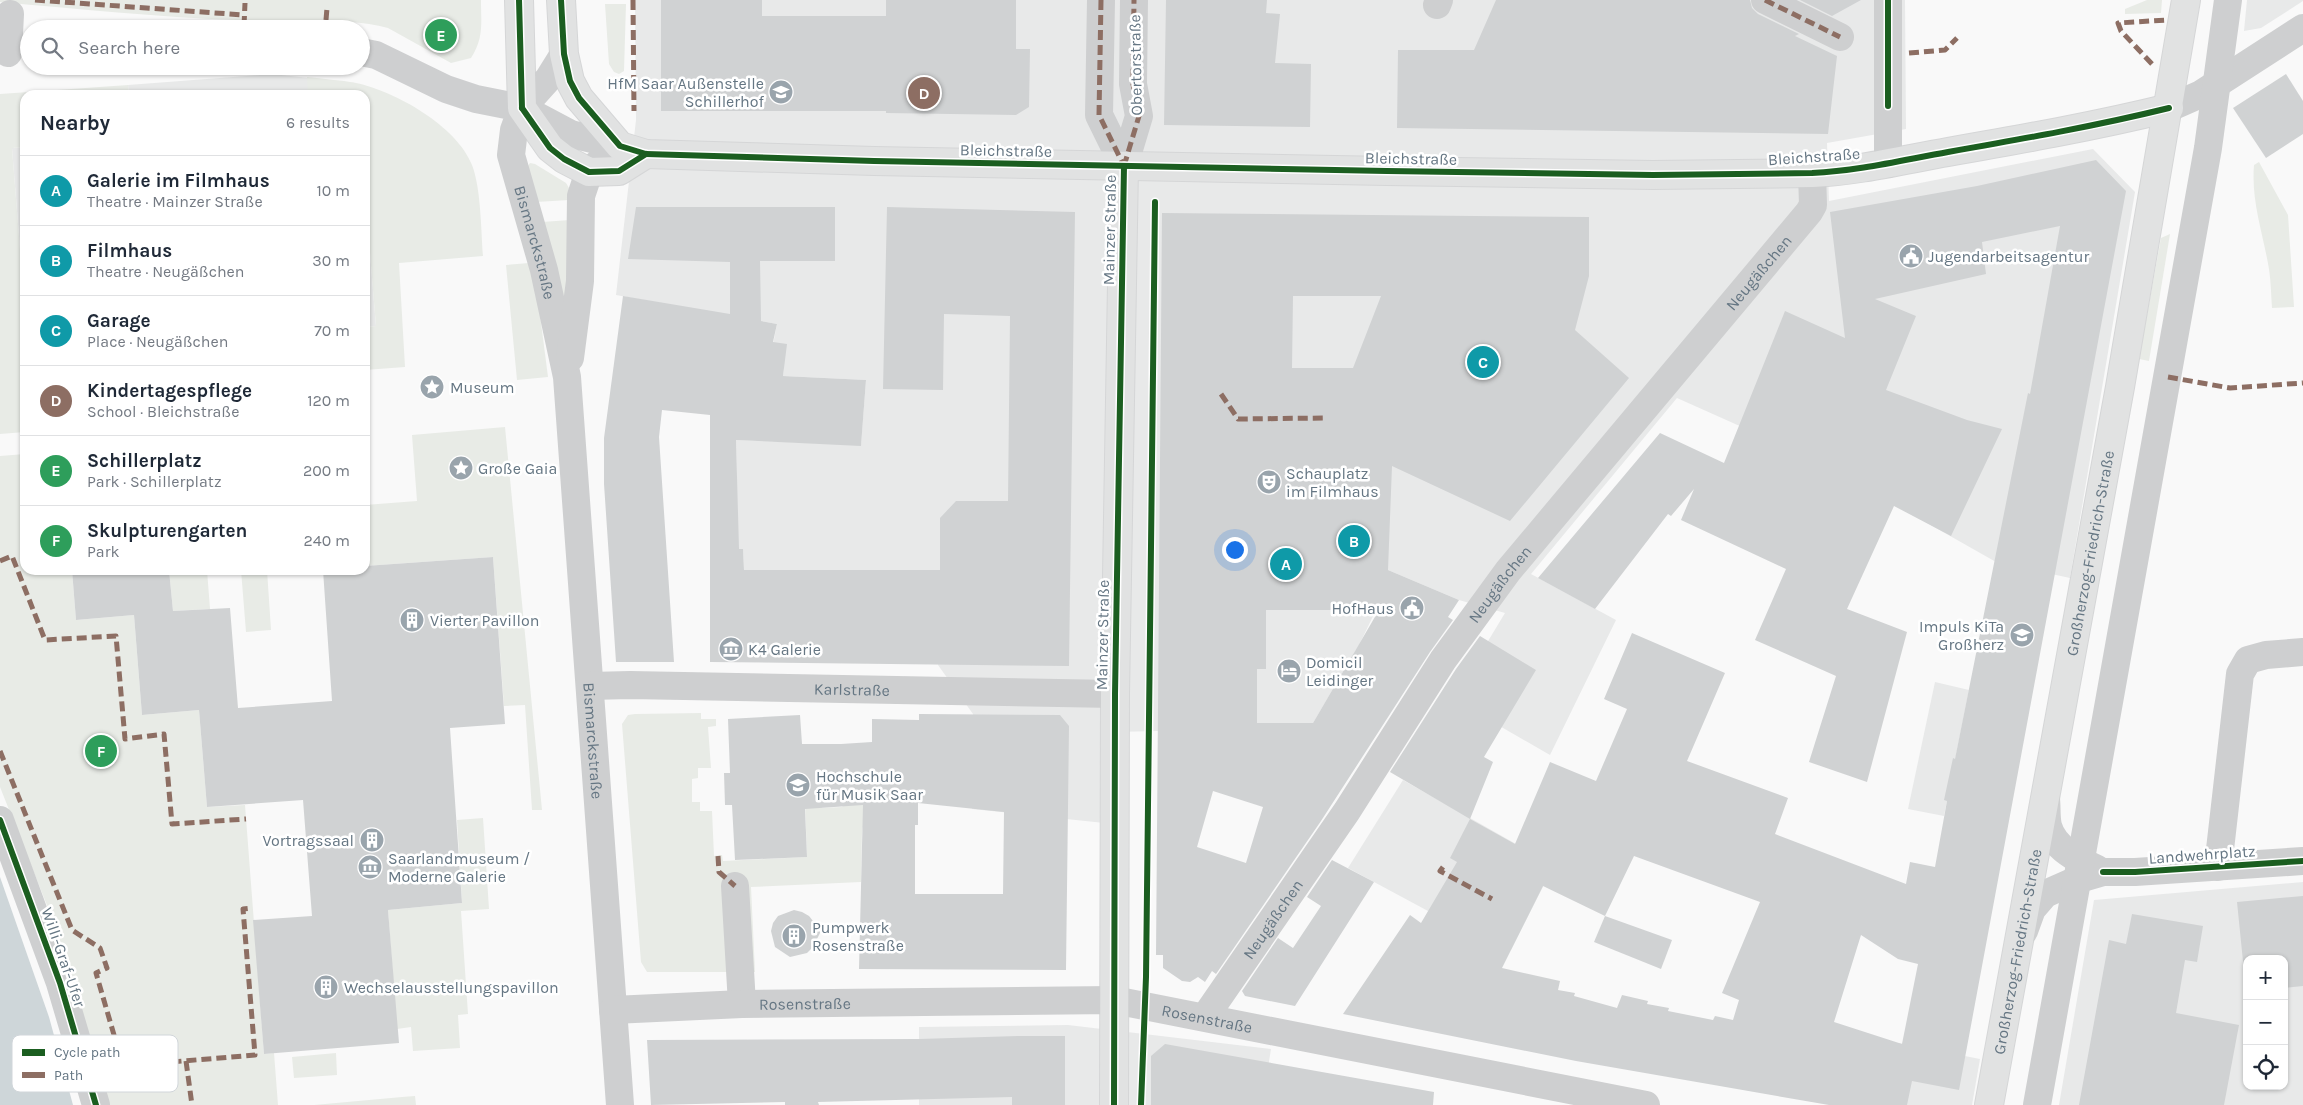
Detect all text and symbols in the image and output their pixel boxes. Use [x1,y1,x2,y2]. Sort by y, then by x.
street label: Obertorstraße [1125,14,1146,116]
pin: E [425,16,457,54]
search box [20,20,370,75]
icon: search [38,34,66,62]
text: Search here [78,37,180,59]
place label: HfM Saar Außenstelle Schillerhof [607,74,765,111]
pin: D [908,74,940,112]
school or university icon: HfM Saar Außenstelle Schillerhof [768,79,794,105]
text: Nearby [40,111,110,135]
text: 6 results [286,113,350,132]
street label: Bleichstraße [960,140,1052,161]
street label: Bleichstraße [1767,144,1861,169]
street label: Bleichstraße [1365,148,1457,169]
text: Galerie im Filmhaus [87,170,270,192]
street label: Mainzer Straße [1099,175,1120,285]
text: A [51,181,61,200]
text: 10 m [316,181,350,200]
street label: Bismarckstraße [510,183,559,301]
text: Theatre · Mainzer Straße [87,192,263,211]
street label: Neugäßchen [1722,231,1796,314]
text: Filmhaus [87,240,172,262]
public building icon: Jugendarbeitsagentur [1898,243,1924,269]
place label: Jugendarbeitsagentur [1928,247,2089,266]
text: B [51,251,61,270]
text: 30 m [312,251,350,270]
text: Theatre · Neugäßchen [87,262,244,281]
text: Garage [87,310,151,332]
text: C [51,321,61,340]
text: 70 m [314,321,350,340]
text: Place · Neugäßchen [87,332,228,351]
pin: C [1467,343,1499,381]
place icon: Museum [419,374,445,400]
place label: Museum [450,378,515,397]
text: Kindertagespflege [87,380,252,402]
text: D [51,391,61,410]
text: 120 m [307,391,350,410]
text: School · Bleichstraße [87,402,239,421]
street label: Großherzog-Friedrich-Straße [2062,449,2118,657]
text: Schillerplatz [87,450,202,472]
place icon: Große Gaia [448,455,474,481]
place label: Große Gaia [478,459,557,478]
text: E [51,461,61,480]
text: 200 m [303,461,350,480]
place label: Schauplatz im Filmhaus [1286,464,1379,501]
theatre icon: Schauplatz im Filmhaus [1256,469,1282,495]
text: Park · Schillerplatz [87,472,221,491]
text: Skulpturengarten [87,520,247,542]
pin: B [1338,522,1370,560]
text: F [52,531,60,550]
text: 240 m [304,531,350,550]
your location [1222,537,1248,563]
text: Park [87,542,119,561]
street label: Neugäßchen [1464,542,1535,627]
pin: A [1270,545,1302,583]
street label: Mainzer Straße [1092,580,1113,690]
public building icon: HofHaus [1399,595,1425,621]
place label: HofHaus [1331,599,1394,618]
building icon: Vierter Pavillon [399,607,425,633]
place label: Vierter Pavillon [430,611,539,630]
place label: Impuls KiTa Großherz [1919,617,2004,654]
school or university icon: Impuls KiTa Großherz [2009,622,2035,648]
museum icon: K4 Galerie [718,636,744,662]
place label: K4 Galerie [748,640,821,659]
place label: Domicil Leidinger [1306,653,1374,690]
hotel icon: Domicil Leidinger [1276,658,1302,684]
street label: Karlstraße [814,679,890,700]
street label: Bismarckstraße [579,682,607,800]
pin: F [85,732,117,770]
place label: Hochschule für Musik Saar [816,767,923,804]
school or university icon: Hochschule für Musik Saar [785,772,811,798]
building icon: Vortragssaal [359,827,385,853]
place label: Vortragssaal [262,831,354,850]
street label: Landwehrplatz [2148,841,2256,868]
street label: Großherzog-Friedrich-Straße [1989,847,2046,1056]
place label: Saarlandmuseum / Moderne Galerie [388,849,530,886]
museum icon: Saarlandmuseum / Moderne Galerie [357,854,383,880]
street label: Neugäßchen [1239,876,1307,963]
street label: Willi-Graf-Ufer [38,905,90,1010]
place label: Pumpwerk Rosenstraße [812,918,904,955]
building icon: Pumpwerk Rosenstraße [781,923,807,949]
map controls [2243,955,2288,1090]
button: + [2243,955,2288,1000]
building icon: Wechselausstellungspavillon [313,974,339,1000]
place label: Wechselausstellungspavillon [344,978,559,997]
street label: Rosenstraße [759,994,851,1014]
button: − [2243,1000,2288,1045]
street label: Rosenstraße [1160,1001,1254,1037]
legend [12,1035,178,1092]
text: Cycle path [54,1044,120,1061]
button: locate [2243,1045,2288,1090]
text: Path [54,1067,83,1084]

